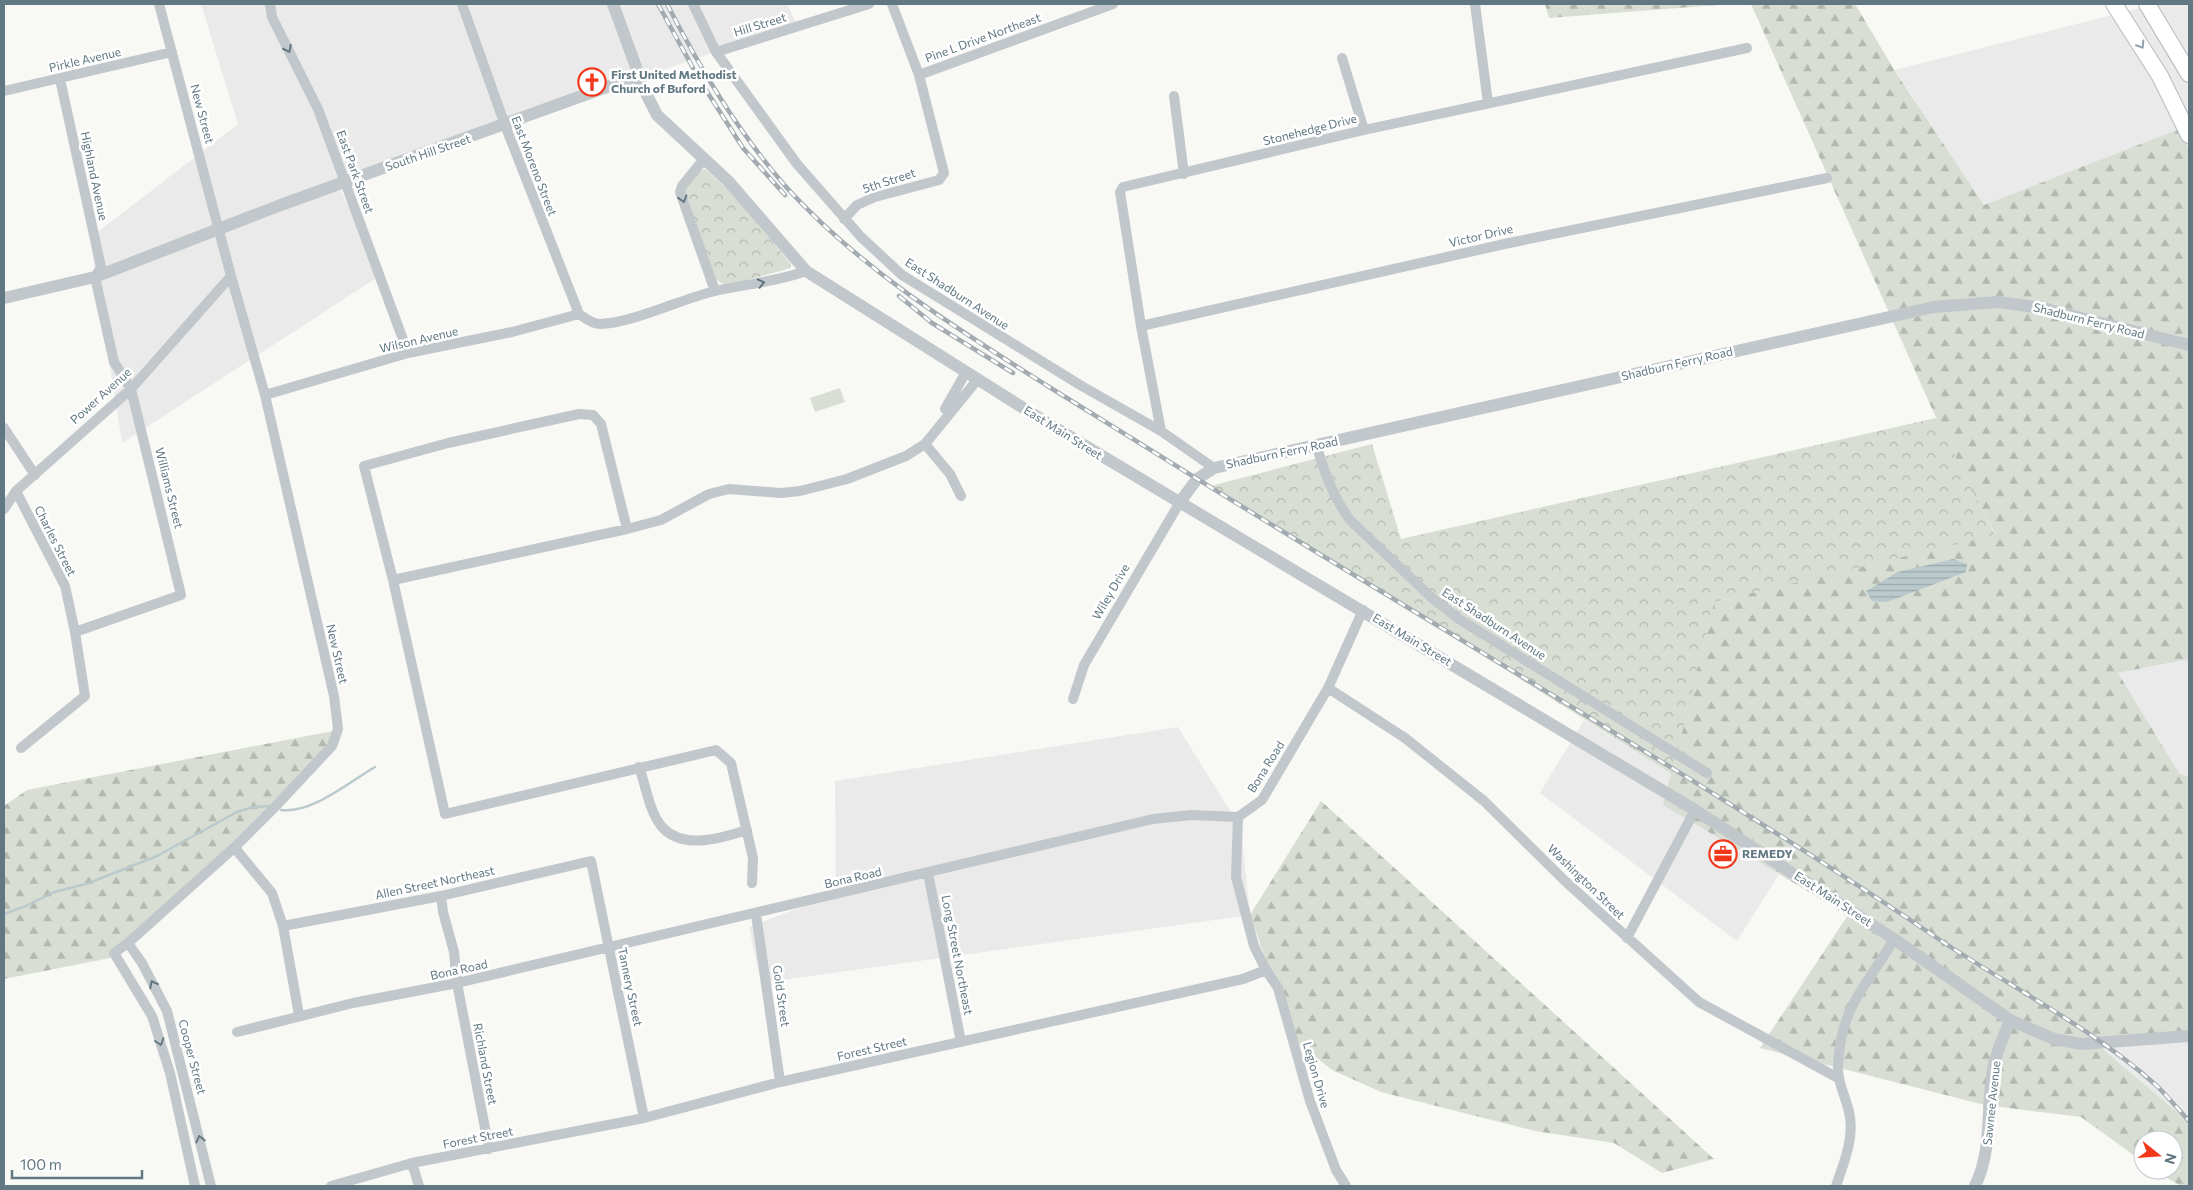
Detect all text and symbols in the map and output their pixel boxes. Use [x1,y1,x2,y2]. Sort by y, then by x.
street label: Hill Street [732,9,788,39]
street label: Pine L Drive Northeast [923,10,1043,65]
one-way arrow [2134,39,2144,48]
one-way arrow [282,43,292,52]
street label: Pirkle Avenue [47,44,122,74]
church icon: First United Methodist Church of Buford [577,67,607,97]
place label: First United Methodist Church of Buford [611,67,737,95]
street label: New Street [188,82,218,145]
street label: Stonehedge Drive [1261,111,1358,147]
street label: East Moreno Street [509,114,560,218]
street label: East Park Street [334,128,377,215]
street label: Highland Avenue [79,130,111,222]
street label: South Hill Street [383,131,472,173]
street label: 5th Street [860,165,917,195]
one-way arrow [677,194,687,203]
street label: Victor Drive [1447,221,1514,249]
street label: East Shadburn Avenue [903,254,1012,332]
one-way arrow [757,279,765,289]
street label: Shadburn Ferry Road [2032,299,2146,341]
street label: Wilson Avenue [378,323,459,355]
street label: Shadburn Ferry Road [1620,343,1734,383]
street label: Power Avenue [67,364,134,426]
street label: East Main Street [1022,402,1105,462]
street label: Shadburn Ferry Road [1225,433,1339,471]
street label: Williams Street [153,446,187,530]
street label: Charles Street [32,503,80,578]
street label: Wiley Drive [1089,561,1132,622]
street label: East Shadburn Avenue [1440,584,1549,662]
street label: East Main Street [1370,610,1455,668]
street label: New Street [324,622,352,685]
street label: Bona Road [1244,738,1287,795]
office icon: REMEDY [1708,839,1738,869]
street label: Washington Street [1545,841,1628,922]
place label: REMEDY [1742,846,1793,860]
street label: Allen Street Northeast [374,862,496,902]
street label: Bona Road [823,864,883,890]
street label: East Main Street [1792,868,1875,929]
street label: Long Street Northeast [939,894,976,1016]
street label: Tannery Street [616,946,646,1028]
street label: Bona Road [429,956,489,982]
street label: Gold Street [771,964,793,1028]
one-way arrow [149,980,159,989]
street label: Cooper Street [176,1018,210,1096]
street label: Richland Street [471,1022,501,1106]
street label: Forest Street [835,1033,908,1063]
one-way arrow [155,1037,165,1046]
street label: Legion Drive [1301,1040,1333,1109]
street label: Sawnee Avenue [1980,1060,2002,1146]
street label: Forest Street [441,1123,514,1151]
north arrow [2133,1130,2183,1180]
one-way arrow [195,1134,206,1143]
scale bar [12,1148,142,1180]
text: N [2161,1151,2181,1166]
text: 100 m [20,1155,62,1173]

